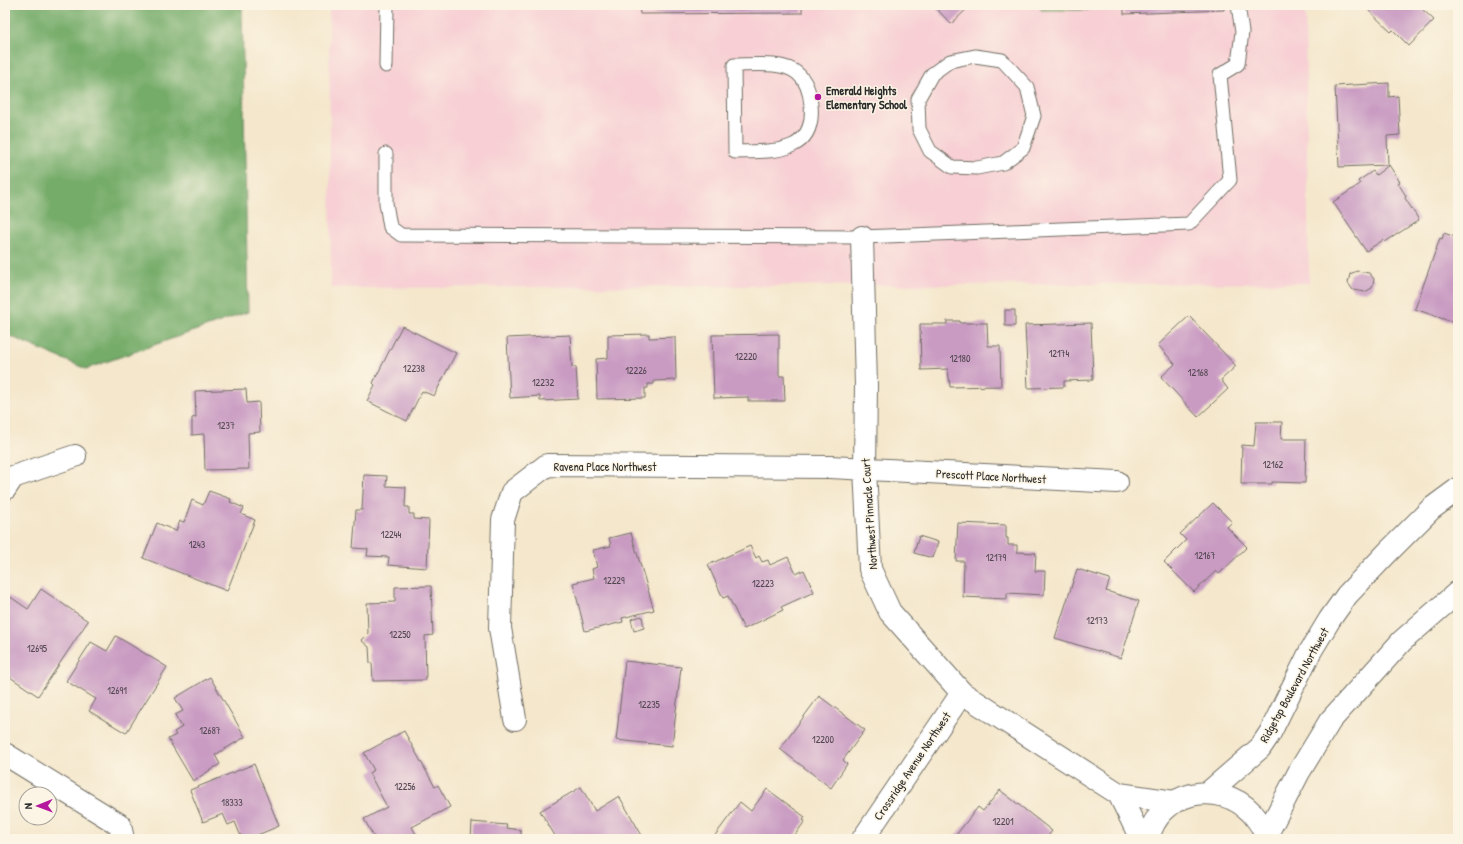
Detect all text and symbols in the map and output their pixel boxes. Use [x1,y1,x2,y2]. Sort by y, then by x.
place label: Emerald Heights Elementary School [826,82,908,114]
marker: Emerald Heights Elementary School [813,92,823,102]
house number: 12174 [1049,347,1070,360]
house number: 12220 [735,350,758,363]
house number: 12180 [950,352,971,365]
house number: 12238 [403,362,425,375]
house number: 12226 [625,364,647,377]
house number: 12168 [1188,366,1208,379]
house number: 12232 [532,376,554,389]
house number: 1237 [217,419,235,432]
street label: Northwest Pinnacle Court [857,457,881,570]
street label: Ravena Place Northwest [554,458,657,475]
house number: 12162 [1263,458,1284,471]
street label: Prescott Place Northwest [936,465,1047,487]
house number: 12244 [381,528,401,541]
house number: 1243 [189,538,206,551]
house number: 12167 [1195,549,1215,562]
house number: 12179 [986,551,1007,564]
house number: 12229 [603,574,625,587]
house number: 12223 [752,577,775,590]
house number: 12173 [1086,614,1108,627]
street label: Ridgetop Boulevard Northwest [1255,624,1333,746]
house number: 12250 [389,628,411,641]
house number: 12695 [27,642,48,655]
house number: 12691 [107,684,127,697]
house number: 12235 [638,698,661,711]
street label: Crossridge Avenue Northwest [869,708,955,824]
house number: 12687 [199,724,221,737]
house number: 12200 [812,733,834,746]
house number: 12256 [394,780,416,793]
north arrow [18,786,58,826]
house number: 18333 [221,796,243,809]
text: N [21,803,35,809]
house number: 12201 [992,815,1014,828]

